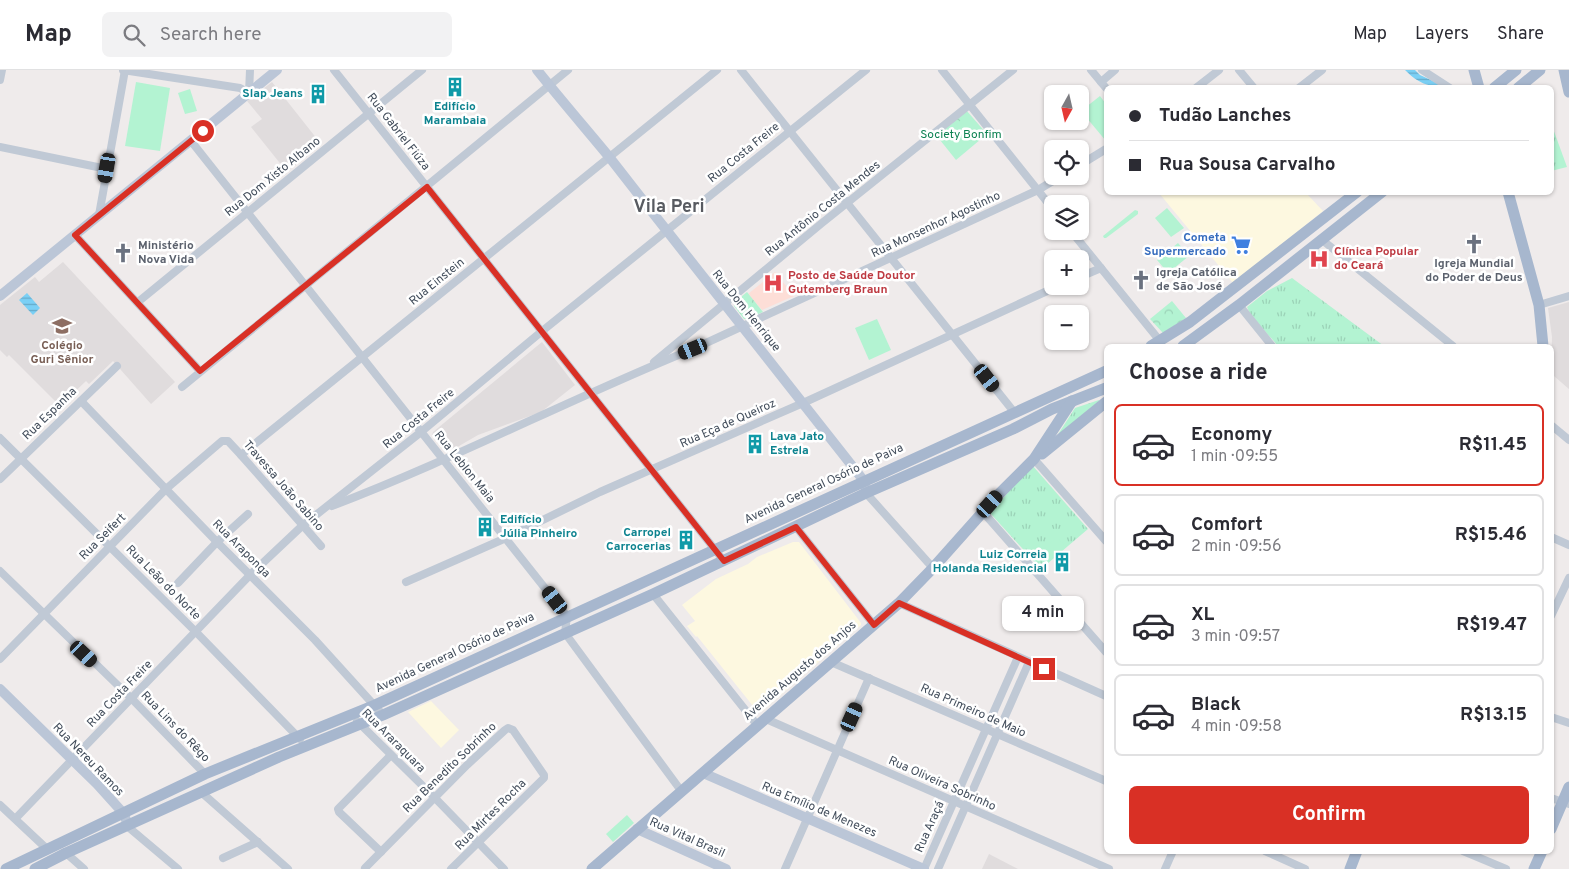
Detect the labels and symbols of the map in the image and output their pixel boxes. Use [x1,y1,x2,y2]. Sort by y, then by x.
building icon: Edifício Marambaia [444,76,466,98]
building icon: Slap Jeans [307,83,329,105]
north arrow [1044,85,1089,130]
place label: Slap Jeans [242,86,303,102]
street label: Rua Gabriel Fiúza [363,90,433,174]
place label: Edifício Marambaia [424,99,486,129]
street label: Rua Costa Freire [705,119,783,187]
route start [192,120,214,142]
park label: Society Bonfim [920,127,1002,143]
street label: Rua Dom Xisto Albano [222,133,324,221]
car [97,152,116,184]
street label: Rua Antônio Costa Mendes [762,158,884,260]
street label: Rua Monsenhor Agostinho [869,188,1003,262]
district label: Vila Peri [634,196,705,219]
place label: Cometa Supermercado [1144,230,1226,260]
church icon: Igreja Mundial do Poder de Deus [1463,233,1485,255]
supermarket icon: Cometa Supermercado [1230,234,1252,256]
place label: Ministério Nova Vida [138,238,194,268]
church icon: Ministério Nova Vida [112,242,134,264]
place label: Clínica Popular do Ceará [1334,244,1419,274]
hospital icon: Clínica Popular do Ceará [1308,248,1330,270]
street label: Rua Einstein [406,255,468,309]
place label: Igreja Mundial do Poder de Deus [1425,256,1523,286]
place label: Igreja Católica de São José [1156,265,1237,295]
street label: Rua Dom Henrique [708,267,784,355]
place label: Posto de Saúde Doutor Gutemberg Braun [788,268,915,298]
church icon: Igreja Católica de São José [1130,269,1152,291]
hospital icon: Posto de Saúde Doutor Gutemberg Braun [762,272,784,294]
school or university icon: Colégio Guri Sênior [51,315,73,337]
car [676,336,709,362]
place label: Colégio Guri Sênior [31,338,93,368]
car [971,362,1002,394]
street label: Rua Espanha [19,384,81,444]
street label: Rua Costa Freire [380,385,458,453]
street label: Rua Eça de Queiroz [677,396,779,452]
street label: Rua Leblon Maia [430,428,498,506]
place label: Lava Jato Estrela [770,429,824,459]
building icon: Lava Jato Estrela [744,433,766,455]
street label: Travessa João Sabino [239,437,327,535]
street label: Avenida General Osório de Paiva [742,440,906,528]
car [974,488,1005,520]
street label: Rua Seifert [76,510,130,564]
place label: Edifício Júlia Pinheiro [500,512,577,542]
street label: Rua Araponga [208,516,274,582]
building icon: Edifício Júlia Pinheiro [474,516,496,538]
place label: Carropel Carrocerias [606,525,671,555]
building icon: Carropel Carrocerias [675,529,697,551]
street label: Rua Leão do Norte [122,542,204,624]
place label: Luiz Correia Holanda Residencial [933,547,1047,577]
building icon: Luiz Correia Holanda Residencial [1051,551,1073,573]
car [539,584,570,616]
callout: 4 min [1003,596,1085,632]
street label: Avenida General Osório de Paiva [373,609,537,697]
street label: Avenida Augusto dos Anjos [740,617,860,725]
car [67,638,100,670]
street label: Rua Costa Freire [84,657,156,731]
route end [1033,658,1055,680]
street label: Rua Primeiro de Maio [918,680,1029,742]
street label: Rua Lins do Rêgo [137,688,213,766]
car [839,700,864,734]
street label: Rua Araraquara [358,706,428,776]
street label: Rua Benedito Sobrinho [400,719,500,817]
street label: Rua Nereu Ramos [49,720,127,800]
street label: Rua Oliveira Sobrinho [886,753,999,815]
street label: Rua Mirtes Rocha [452,776,530,854]
street label: Rua Emílio de Menezes [759,779,879,841]
street label: Rua Araçá [912,799,948,855]
street label: Rua Vital Brasil [647,814,727,862]

